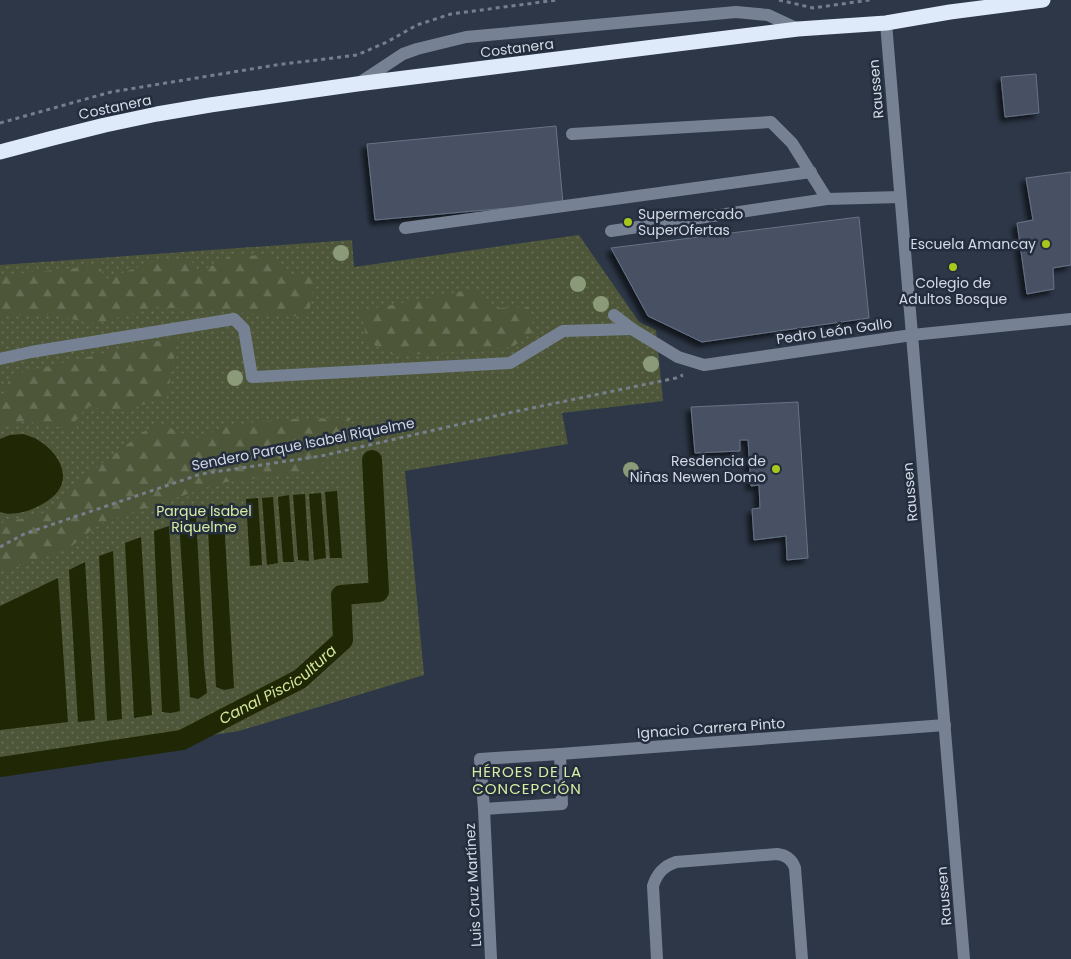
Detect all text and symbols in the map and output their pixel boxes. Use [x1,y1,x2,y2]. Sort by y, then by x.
street label: Costanera [479,34,555,62]
street label: Raussen [863,59,889,119]
street label: Costanera [77,90,153,124]
place label: Supermercado SuperOfertas [638,204,743,240]
marker: Supermercado SuperOfertas [622,216,634,228]
place label: Escuela Amancay [911,234,1036,254]
marker: Escuela Amancay [1040,238,1052,250]
marker: Colegio de Adultos Bosque [947,261,959,273]
place label: Colegio de Adultos Bosque [899,273,1007,309]
street label: Pedro León Gallo [775,313,893,349]
street label: Sendero Parque Isabel Riquelme [190,412,416,475]
place label: Resdencia de Niñas Newen Domo [630,451,766,487]
street label: Raussen [897,462,923,522]
marker: Resdencia de Niñas Newen Domo [770,463,782,475]
park label: Parque Isabel Riquelme [156,501,252,537]
water label: Canal Piscicultura [215,640,341,729]
street label: Ignacio Carrera Pinto [636,713,786,743]
district label: HÉROES DE LA CONCEPCIÓN [472,761,582,799]
street label: Luis Cruz Martínez [460,823,486,947]
street label: Raussen [931,866,957,926]

